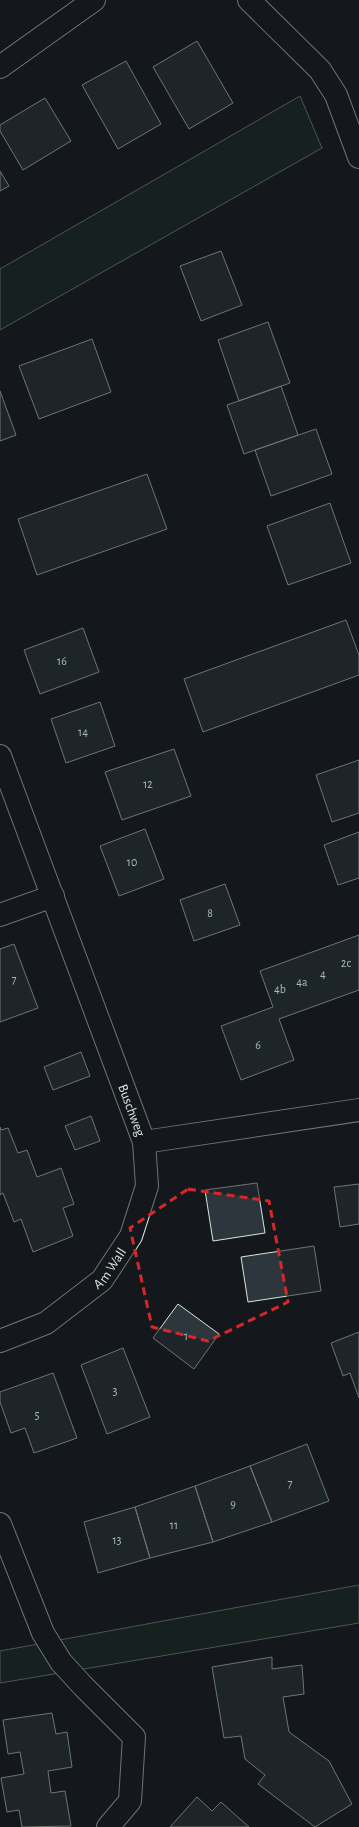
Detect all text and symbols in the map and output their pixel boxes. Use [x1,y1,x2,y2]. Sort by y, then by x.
house number: 16 [57,655,67,667]
house number: 14 [78,726,88,738]
house number: 12 [143,778,153,790]
house number: 10 [127,856,137,868]
house number: 8 [207,907,213,919]
house number: 2c [341,957,351,969]
house number: 4 [320,968,326,980]
house number: 7 [11,973,17,985]
house number: 4a [296,976,308,988]
house number: 4b [274,983,286,995]
house number: 6 [255,1039,261,1051]
street label: Buschweg [115,1082,147,1139]
street label: Am Wall [91,1246,129,1292]
house number: 1 [184,1330,188,1342]
house number: 3 [113,1385,118,1397]
house number: 5 [34,1409,40,1421]
house number: 7 [287,1477,293,1489]
house number: 9 [230,1498,236,1510]
house number: 11 [170,1519,178,1531]
house number: 13 [112,1534,122,1546]

